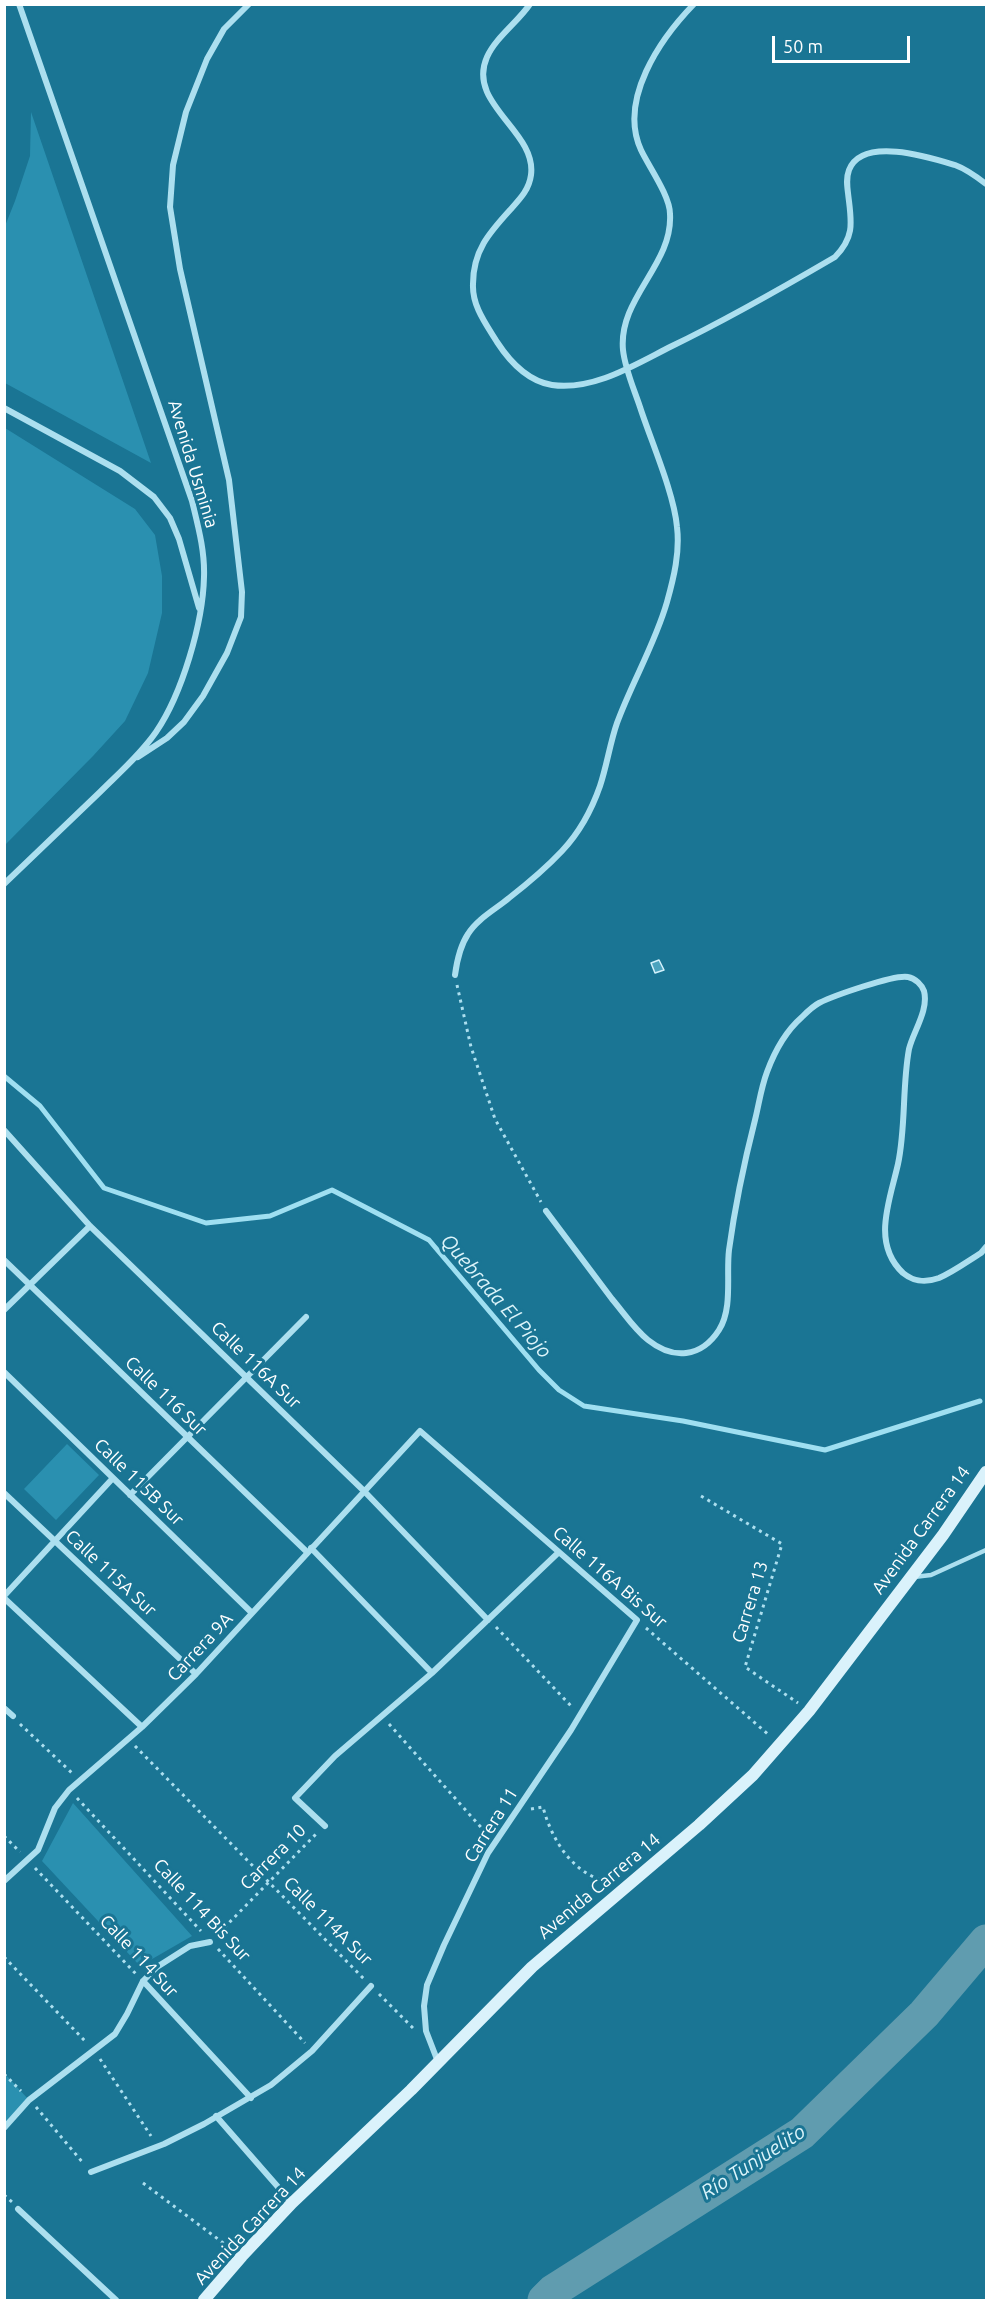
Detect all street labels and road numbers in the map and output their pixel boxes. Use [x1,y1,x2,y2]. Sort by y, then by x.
street label: Avenida Usminia [163,397,223,531]
street label: Calle 116A Sur [207,1317,305,1413]
street label: Calle 116 Sur [121,1352,211,1440]
street label: Calle 115B Sur [90,1434,188,1530]
street label: Avenida Carrera 14 [867,1462,975,1598]
street label: Calle 116A Bis Sur [548,1522,672,1632]
street label: Calle 115A Sur [61,1525,161,1621]
street label: Carrera 13 [727,1559,773,1645]
street label: Carrera 9A [163,1608,237,1686]
street label: Carrera 11 [459,1784,523,1866]
street label: Carrera 10 [236,1820,310,1894]
street label: Avenida Carrera 14 [533,1829,665,1943]
street label: Calle 114 Bis Sur [149,1854,255,1966]
street label: Calle 114A Sur [279,1872,377,1970]
street label: Calle 114 Sur [95,1910,183,2002]
street label: Avenida Carrera 14 [190,2163,310,2289]

